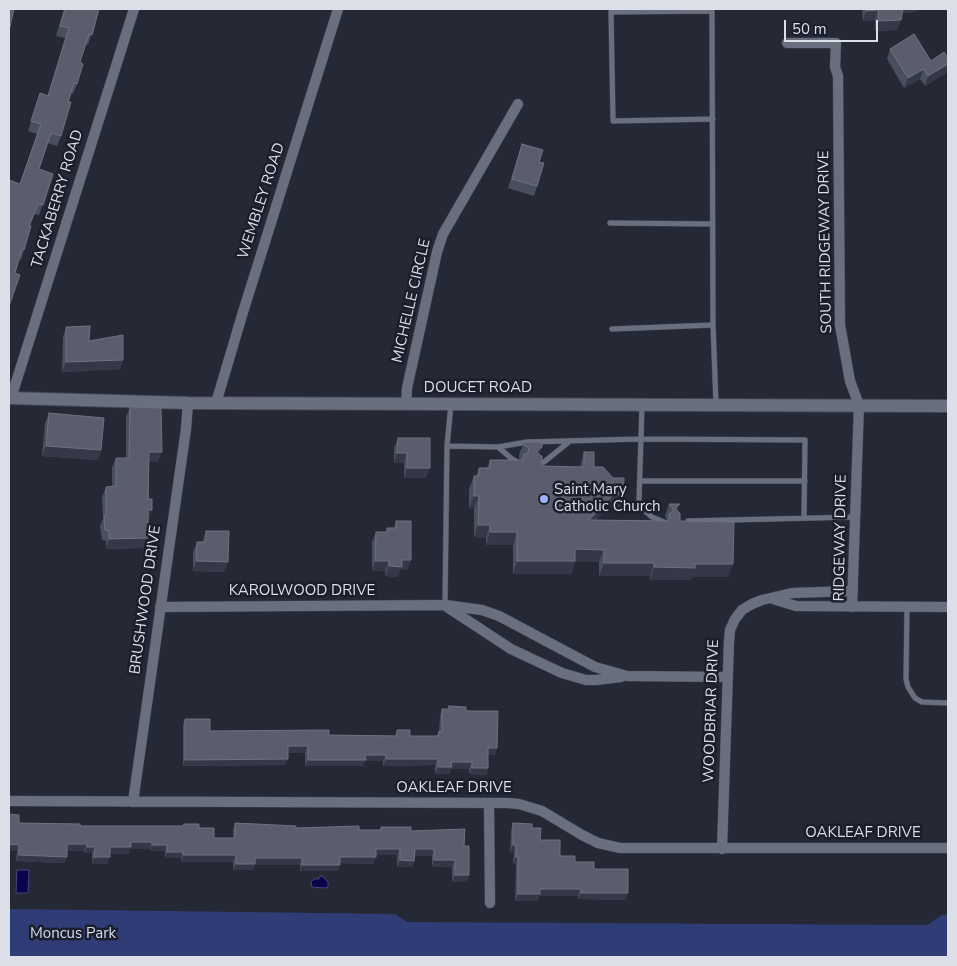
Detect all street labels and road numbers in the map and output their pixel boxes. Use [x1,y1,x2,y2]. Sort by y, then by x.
street label: TACKABERRY ROAD [28,128,88,270]
street label: WEMBLEY ROAD [235,141,289,261]
street label: SOUTH RIDGEWAY DRIVE [815,150,837,334]
street label: MICHELLE CIRCLE [389,237,435,365]
street label: DOUCET ROAD [424,379,532,397]
street label: RIDGEWAY DRIVE [831,474,851,602]
street label: BRUSHWOOD DRIVE [127,524,165,676]
street label: KAROLWOOD DRIVE [229,582,375,600]
street label: WOODBRIAR DRIVE [701,639,723,783]
street label: OAKLEAF DRIVE [396,779,512,797]
street label: OAKLEAF DRIVE [805,824,921,842]

